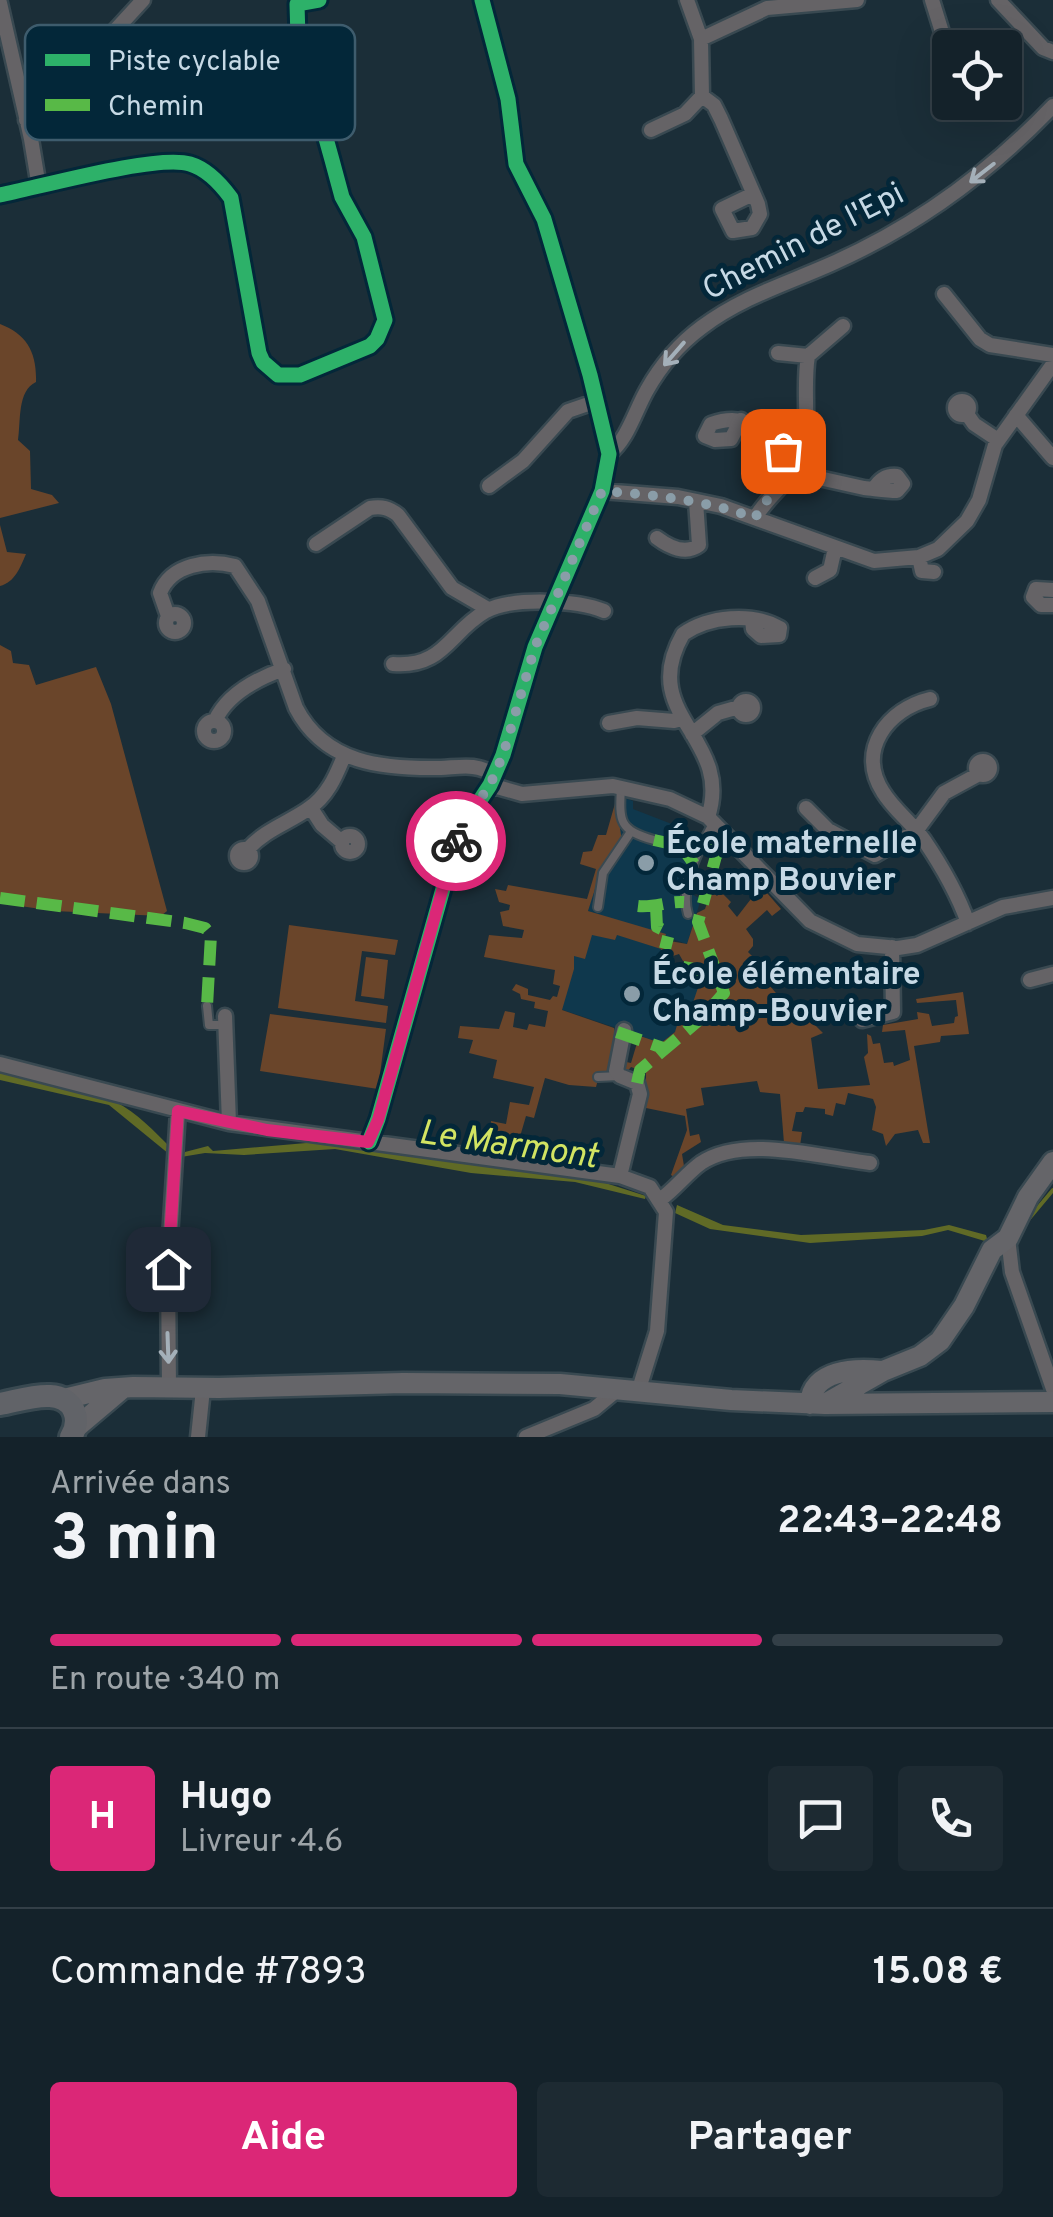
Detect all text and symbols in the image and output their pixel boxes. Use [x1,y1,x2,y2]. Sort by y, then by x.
legend [25,25,355,140]
map controls [932,30,1022,120]
button: locate [932,30,1022,120]
text: Piste cyclable [108,45,281,81]
text: Chemin [108,90,204,126]
one-way arrow [970,162,996,184]
street label: Chemin de l'Epi [697,175,911,311]
one-way arrow [664,340,686,366]
pin [741,409,826,494]
icon: bag [756,424,811,479]
courier [406,791,506,891]
icon: bike [429,814,484,869]
place label: École maternelle Champ Bouvier [666,823,917,902]
marker: École maternelle Champ Bouvier [635,852,657,874]
place label: École élémentaire Champ-Bouvier [652,954,921,1033]
marker: École élémentaire Champ-Bouvier [621,983,643,1005]
water label: Le Marmont [416,1112,602,1181]
pin [126,1227,211,1312]
icon: home [141,1242,196,1297]
one-way arrow [158,1331,177,1363]
text: Arrivée dans [50,1465,231,1505]
text: 22:43–22:48 [777,1498,1003,1547]
text: 3 min [50,1501,219,1583]
text: En route · 340 m [50,1661,280,1701]
button: chat [768,1766,873,1871]
button: phone [898,1766,1003,1871]
text: Hugo [180,1774,273,1823]
text: H [89,1794,116,1843]
text: Livreur · 4.6 [180,1823,343,1863]
text: Commande #7893 [50,1949,367,1998]
text: 15.08 € [873,1949,1003,1998]
button: Aide [50,2082,517,2197]
button: Partager [537,2082,1003,2197]

